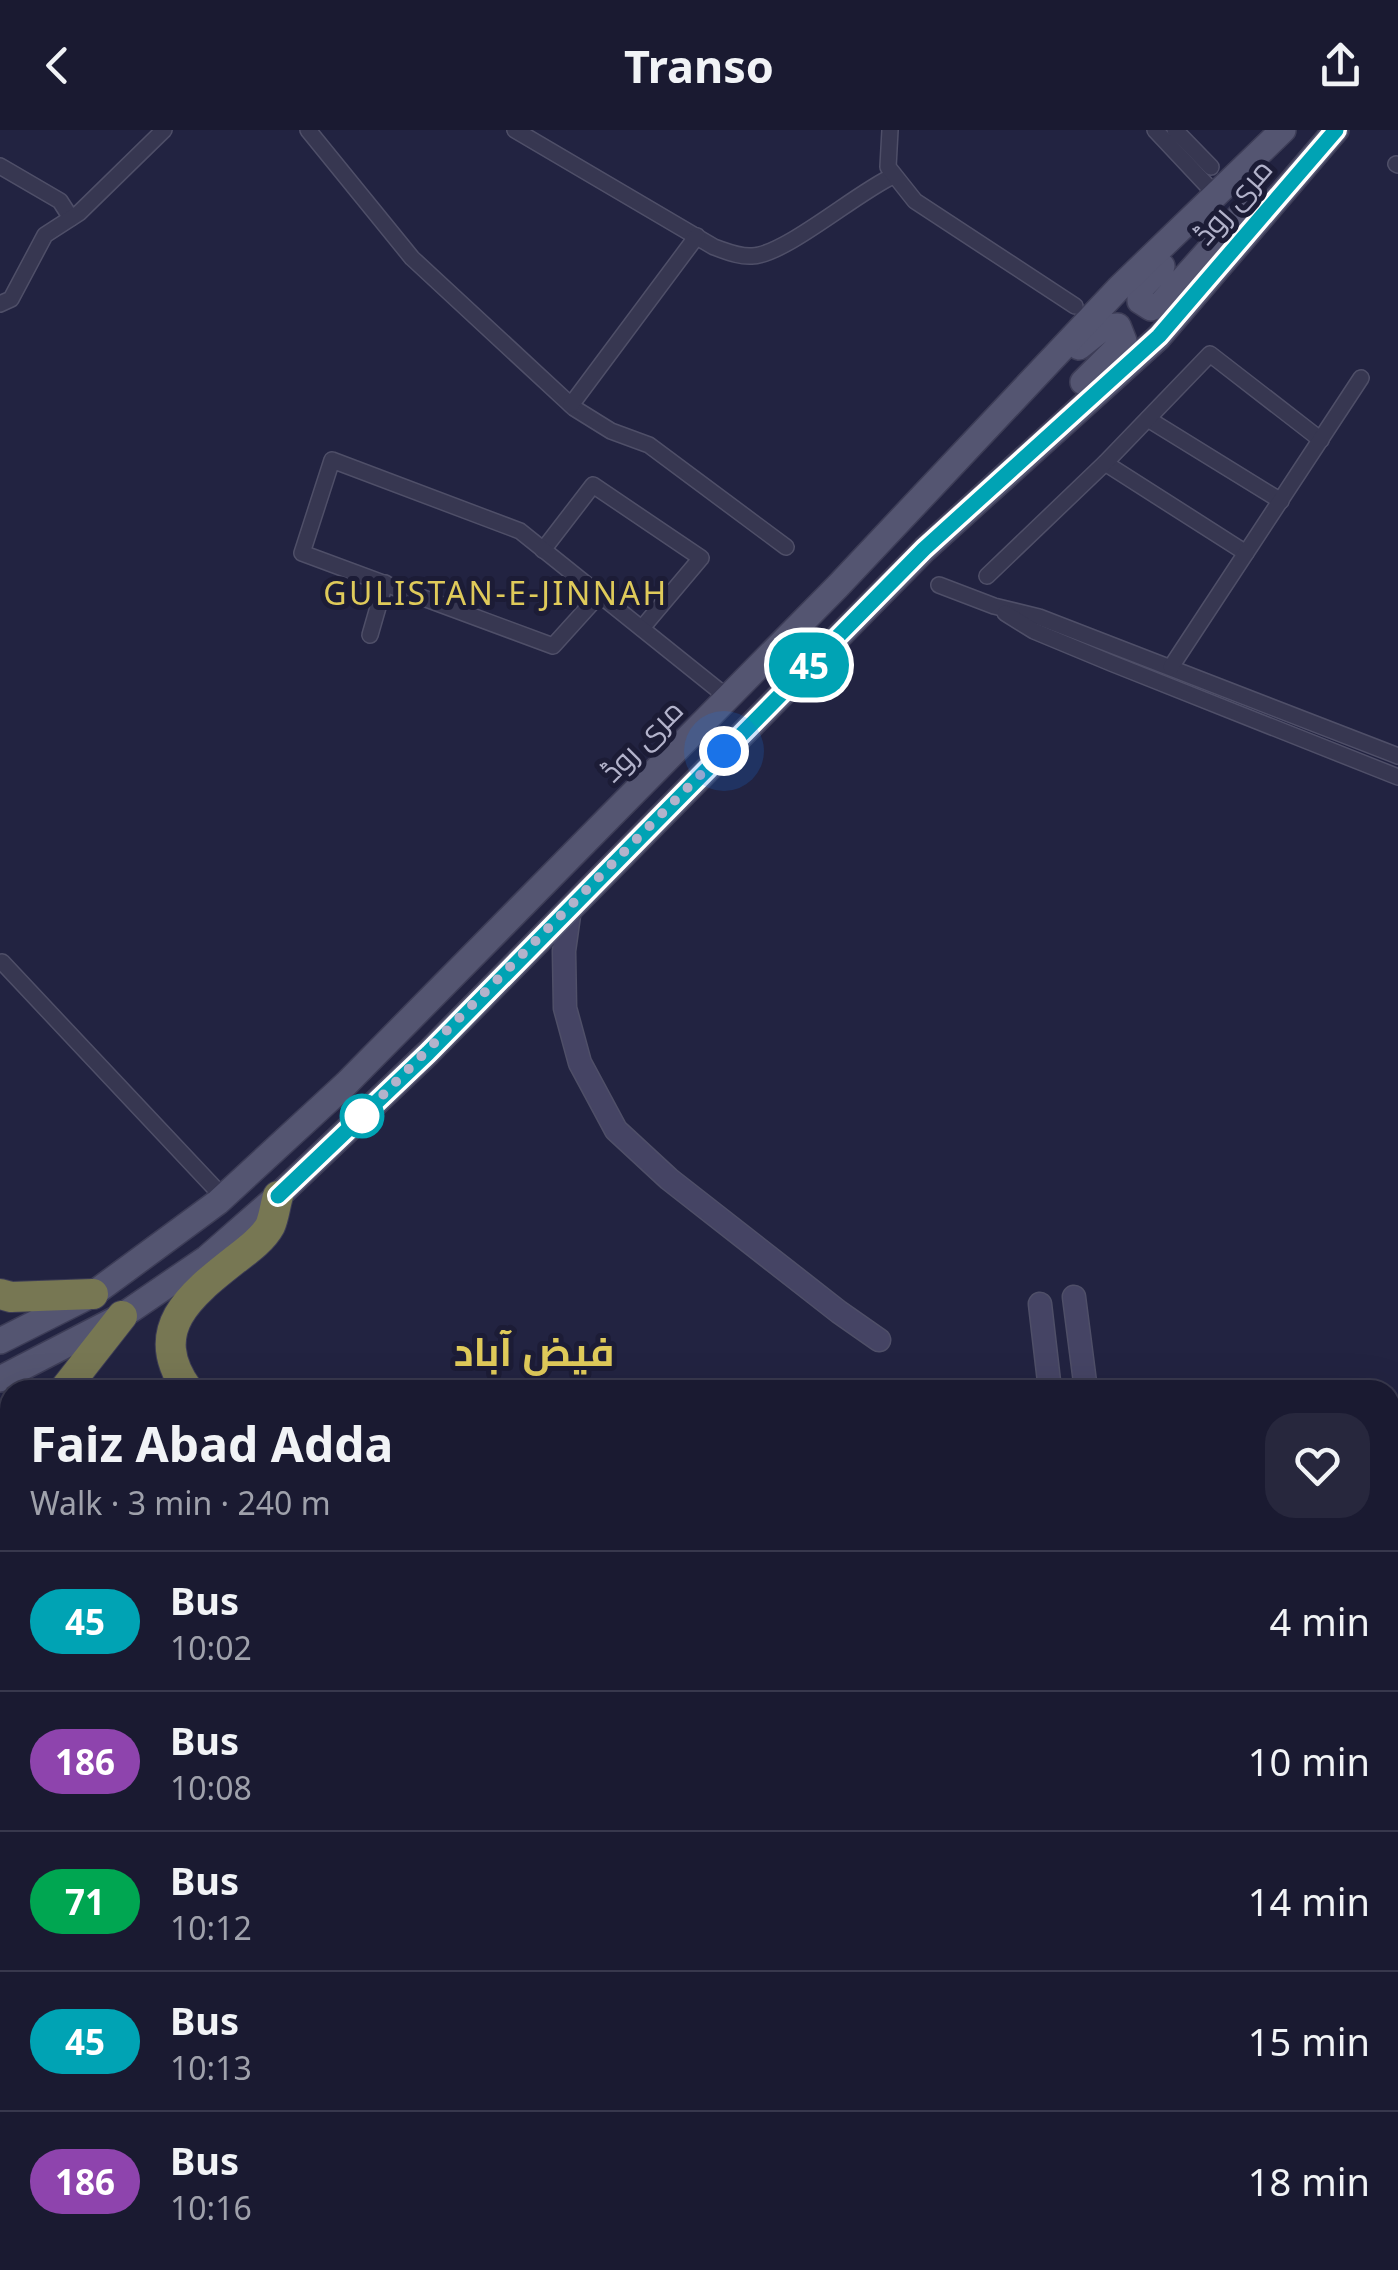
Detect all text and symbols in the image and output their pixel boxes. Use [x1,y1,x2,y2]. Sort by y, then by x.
text: Transo [624,35,774,96]
icon: back [30,38,85,93]
icon: share [1313,38,1368,93]
street label: مری روڈ [1183,149,1281,253]
district label: GULISTAN-E-JINNAH [323,571,669,614]
line badge: 45 [764,632,854,698]
text: 45 [789,642,829,689]
street label: مری روڈ [591,690,691,790]
your location [699,726,749,776]
unlabelled marker [341,1095,383,1137]
district label: فیض آباد [454,1323,614,1378]
text: Faiz Abad Adda [30,1411,393,1476]
button: heart [1265,1413,1370,1518]
text: Walk · 3 min · 240 m [30,1481,331,1524]
text: Bus [170,1574,239,1626]
text: 4 min [1270,1595,1370,1647]
text: 45 [65,1598,105,1645]
text: 10:02 [170,1626,252,1669]
text: Bus [170,1714,239,1766]
text: 10 min [1248,1735,1370,1787]
text: 186 [55,1738,115,1785]
text: 10:08 [170,1766,252,1809]
text: Bus [170,1854,239,1906]
text: 14 min [1248,1875,1370,1927]
text: 71 [65,1878,105,1925]
text: 10:12 [170,1906,252,1949]
text: Bus [170,1994,239,2046]
text: 15 min [1248,2015,1370,2067]
text: 45 [65,2018,105,2065]
text: 10:13 [170,2046,252,2089]
text: Bus [170,2134,239,2186]
text: 18 min [1248,2155,1370,2207]
text: 186 [55,2158,115,2205]
text: 10:16 [170,2186,252,2229]

